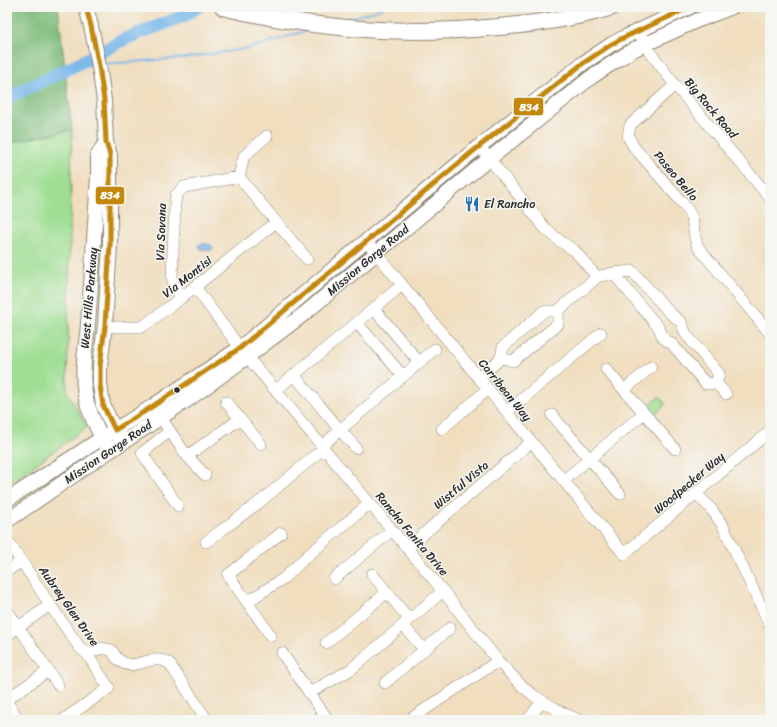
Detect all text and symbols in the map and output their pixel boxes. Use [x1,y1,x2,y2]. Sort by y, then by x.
street label: Big Rock Road [679,72,744,145]
line badge: 834 [513,97,544,116]
text: 834 [518,98,539,117]
street label: Paseo Bello [648,146,704,206]
line badge: 834 [95,186,125,205]
text: 834 [99,186,120,205]
place label: El Rancho [484,193,535,215]
restaurant icon: El Rancho [463,195,481,213]
street label: Via Sovana [149,202,173,261]
street label: Mission Gorge Road [322,218,415,301]
street label: West Hills Parkway [74,246,104,349]
street label: Via Montisi [157,250,218,304]
street label: Carribean Way [473,354,538,427]
unlabelled marker [172,385,182,395]
street label: Mission Gorge Road [59,414,157,490]
street label: Woodpecker Way [648,446,730,520]
street label: Wistful Vista [428,455,494,515]
street label: Rancho Fanita Drive [370,487,454,581]
street label: Aubrey Glen Drive [32,560,105,651]

